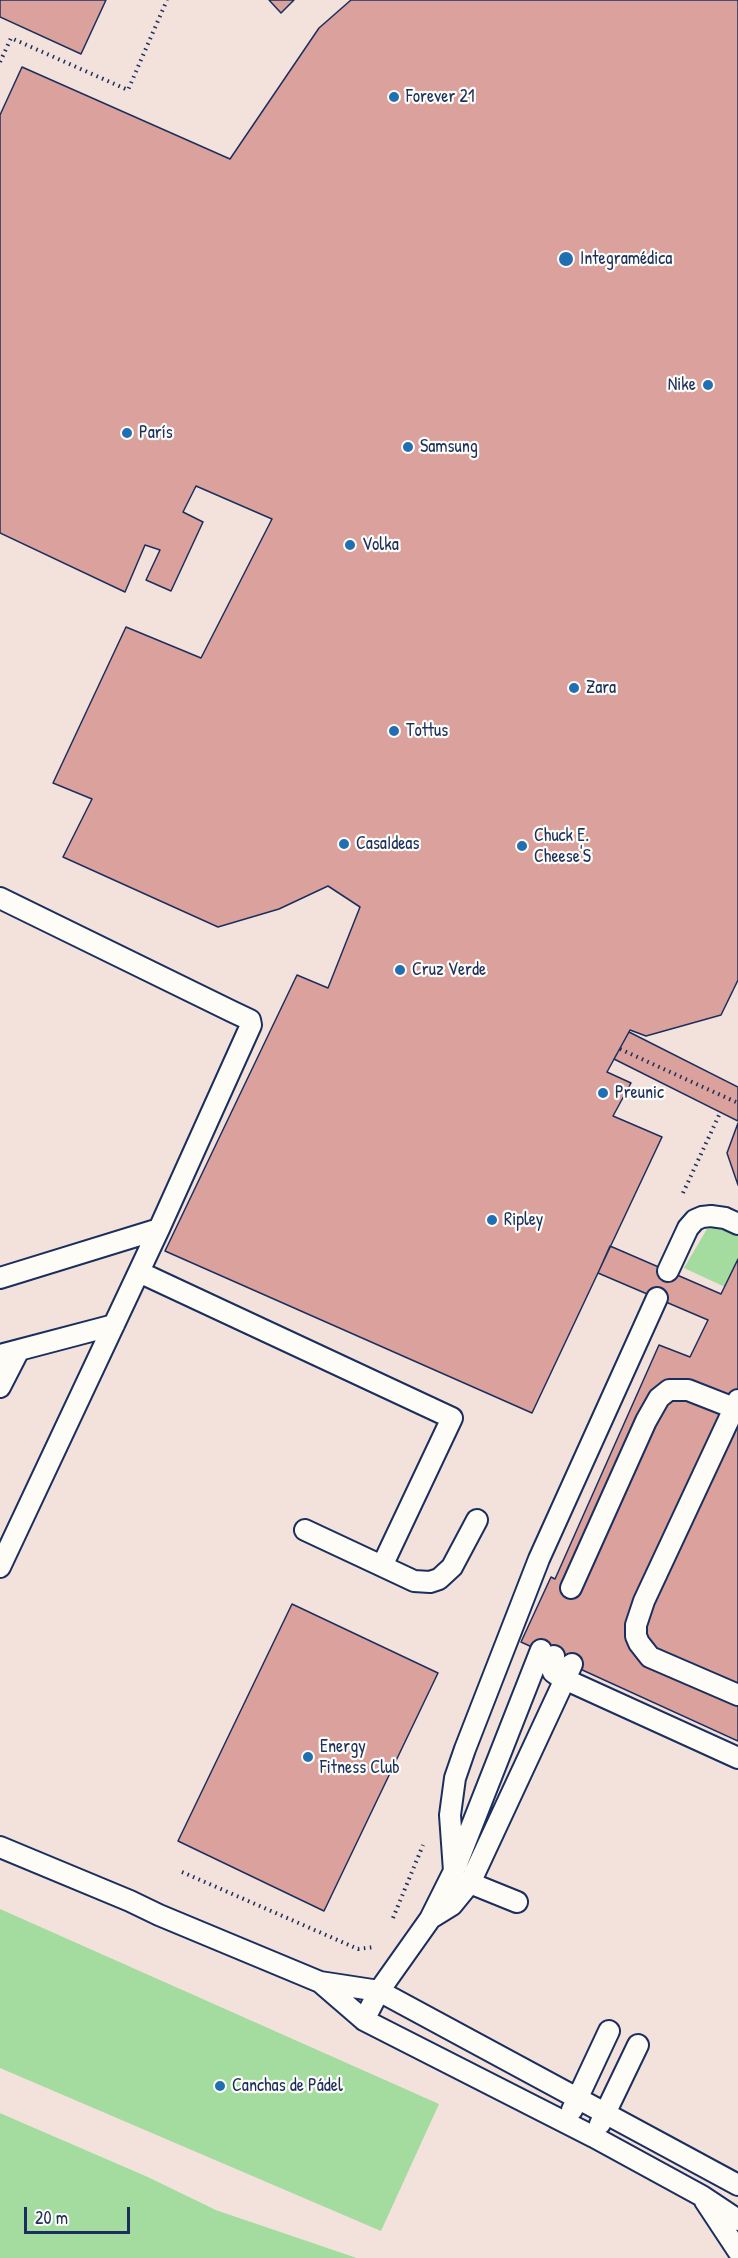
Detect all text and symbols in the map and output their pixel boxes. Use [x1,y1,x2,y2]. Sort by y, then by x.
place label: Forever 21 [406,86,474,108]
marker: Forever 21 [387,90,401,104]
place label: Integramédica [580,248,672,270]
marker: Integramédica [557,250,575,268]
place label: Nike [668,374,696,396]
marker: Nike [701,378,715,392]
place label: París [139,422,173,444]
marker: París [120,426,134,440]
place label: Samsung [420,436,478,458]
marker: Samsung [401,440,415,454]
place label: Volka [362,534,399,556]
marker: Volka [343,538,357,552]
place label: Zara [586,677,616,699]
marker: Zara [567,681,581,695]
place label: Tottus [406,720,448,742]
marker: Tottus [387,724,401,738]
place label: Chuck E. Cheese'S [534,825,591,868]
place label: CasaIdeas [356,833,419,855]
marker: CasaIdeas [337,837,351,851]
marker: Chuck E. Cheese'S [515,839,529,853]
place label: Cruz Verde [412,959,486,981]
marker: Cruz Verde [393,963,407,977]
place label: Preunic [615,1082,664,1104]
marker: Preunic [596,1086,610,1100]
place label: Ripley [504,1209,543,1231]
marker: Ripley [485,1213,499,1227]
place label: Energy Fitness Club [320,1736,400,1778]
marker: Energy Fitness Club [301,1750,315,1764]
place label: Canchas de Pádel [232,2075,343,2097]
marker: Canchas de Pádel [213,2079,227,2093]
scale bar [27,2195,134,2233]
text: 20 m [35,2205,68,2230]

